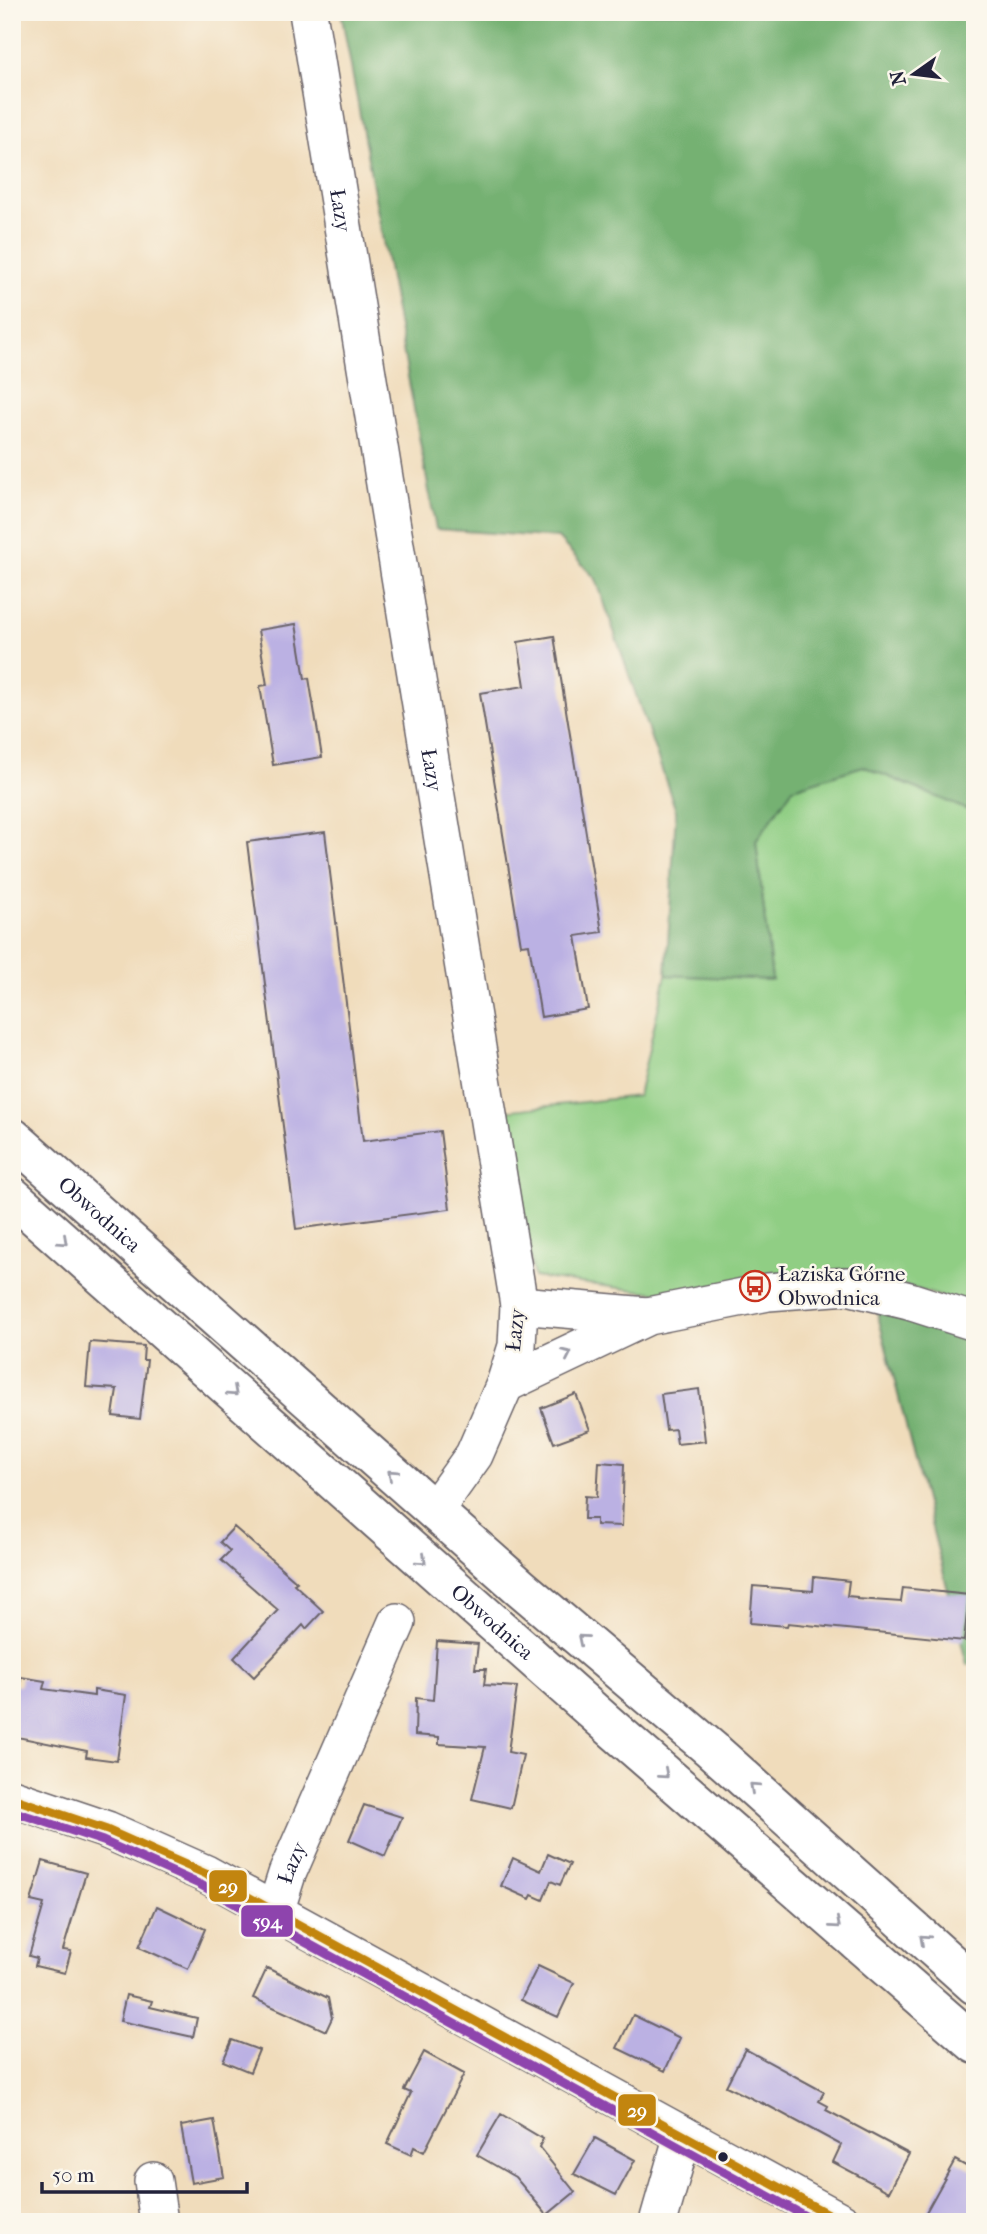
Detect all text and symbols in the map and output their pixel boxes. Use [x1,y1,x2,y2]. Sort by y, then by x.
north arrow [878,38,948,108]
text: N [886,68,911,88]
street label: Łazy [325,187,356,234]
street label: Łazy [416,747,447,794]
street label: Obwodnica [54,1172,146,1257]
one-way arrow [55,1233,68,1245]
place label: Łaziska Górne Obwodnica [778,1262,905,1310]
bus stop icon: Łaziska Górne Obwodnica [738,1269,772,1303]
street label: Łazy [501,1307,529,1353]
one-way arrow [560,1349,572,1363]
one-way arrow [225,1384,238,1396]
one-way arrow [387,1470,400,1482]
one-way arrow [414,1551,427,1564]
street label: Obwodnica [446,1579,539,1665]
one-way arrow [577,1635,590,1647]
one-way arrow [656,1766,669,1778]
one-way arrow [749,1783,762,1796]
street label: Łazy [273,1838,312,1886]
line badge: 29 [208,1869,248,1903]
text: 29 [218,1876,238,1898]
line badge: 594 [240,1904,294,1938]
text: 594 [252,1911,282,1933]
one-way arrow [828,1915,841,1928]
one-way arrow [919,1935,932,1947]
line badge: 29 [617,2093,657,2127]
text: 29 [627,2100,647,2122]
scale bar [42,2150,247,2194]
unlabelled marker [716,2150,730,2164]
text: 50 m [52,2163,95,2187]

